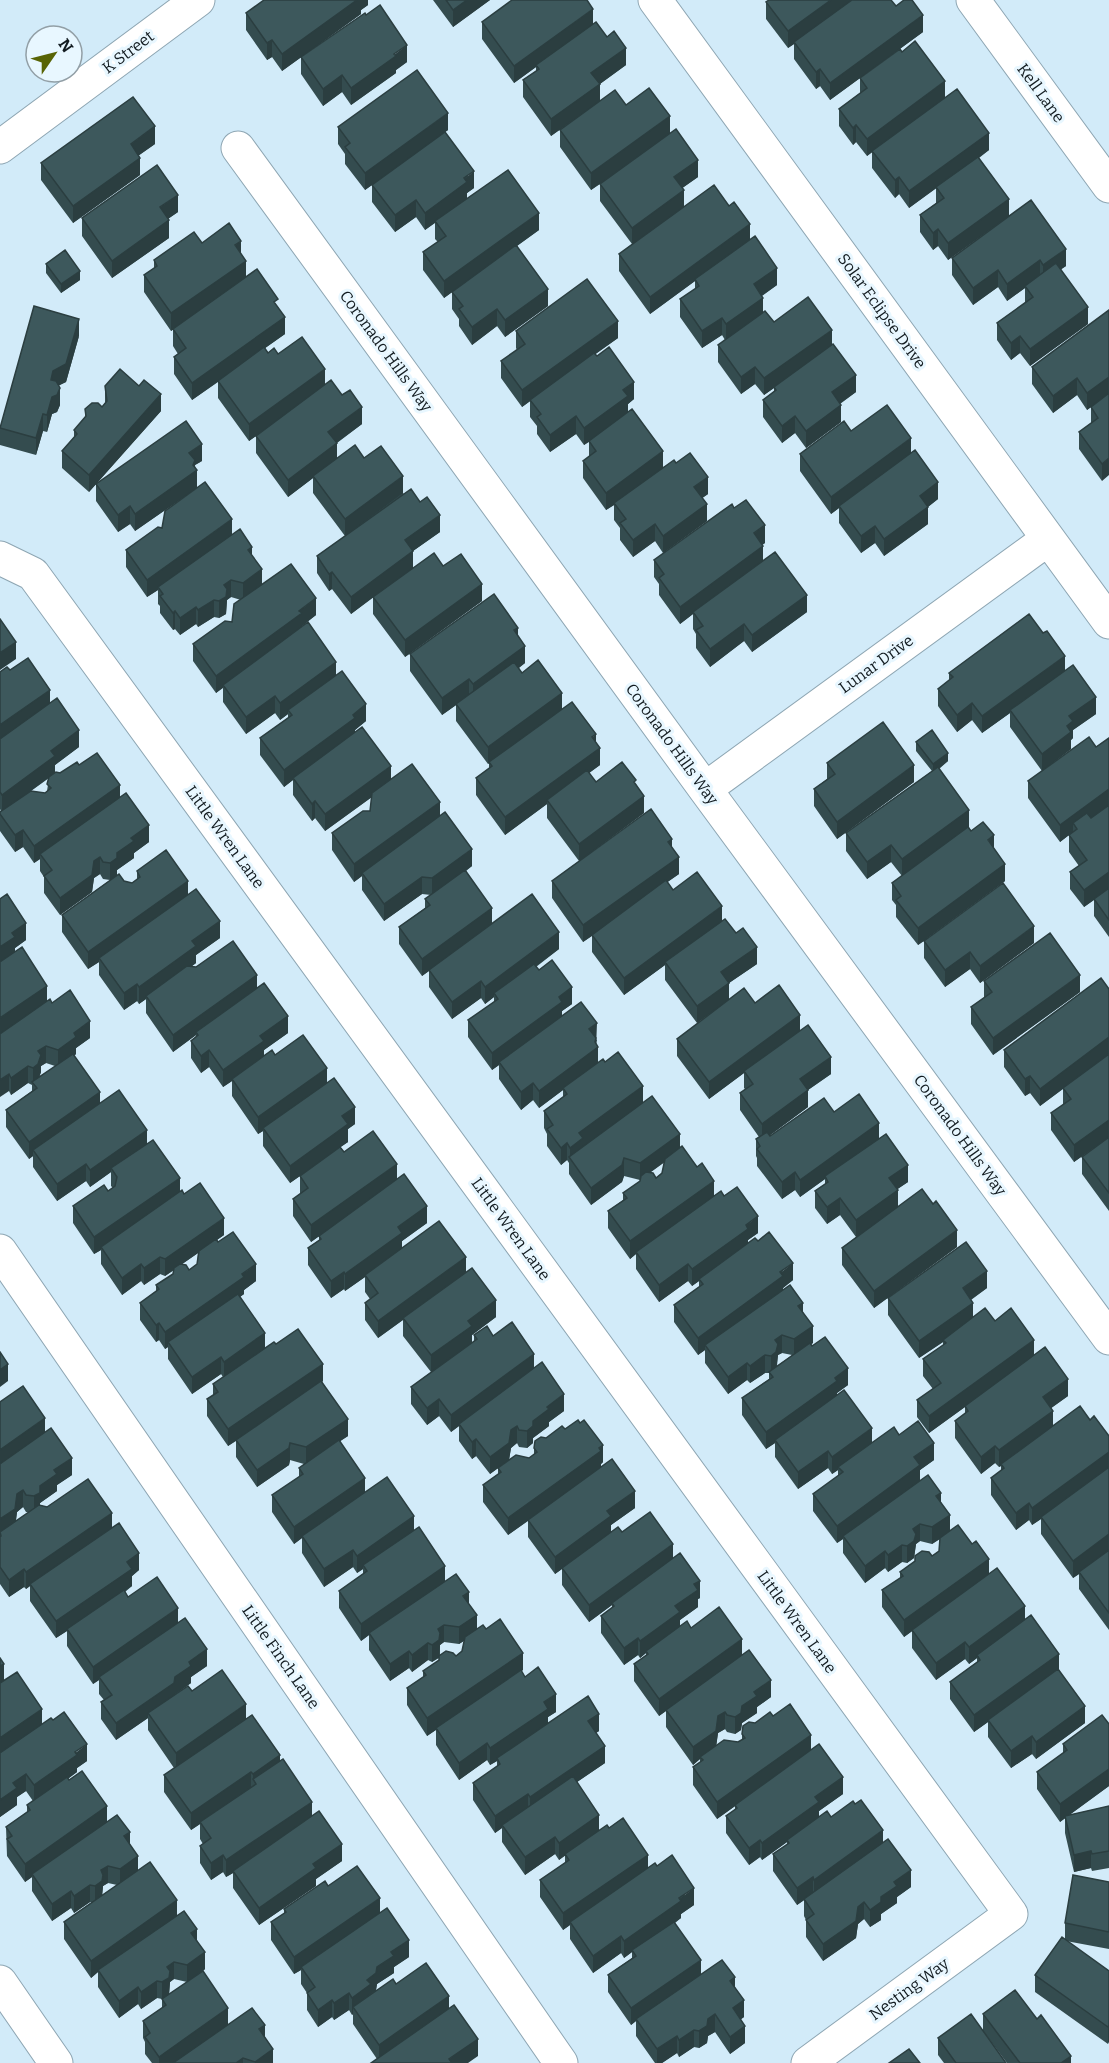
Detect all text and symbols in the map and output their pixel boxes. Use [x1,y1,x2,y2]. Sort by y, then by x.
north arrow [24,24,84,84]
street label: K Street [98,26,158,78]
text: N [55,35,77,56]
street label: Kell Lane [1013,60,1069,126]
street label: Solar Eclipse Drive [834,250,930,372]
street label: Coronado Hills Way [336,287,437,416]
street label: Lunar Drive [835,631,917,697]
street label: Coronado Hills Way [622,680,723,809]
street label: Little Wren Lane [181,782,269,892]
street label: Coronado Hills Way [910,1071,1011,1200]
street label: Little Wren Lane [467,1174,555,1284]
street label: Little Wren Lane [753,1567,841,1677]
street label: Little Finch Lane [238,1601,324,1713]
street label: Nesting Way [866,1954,953,2024]

